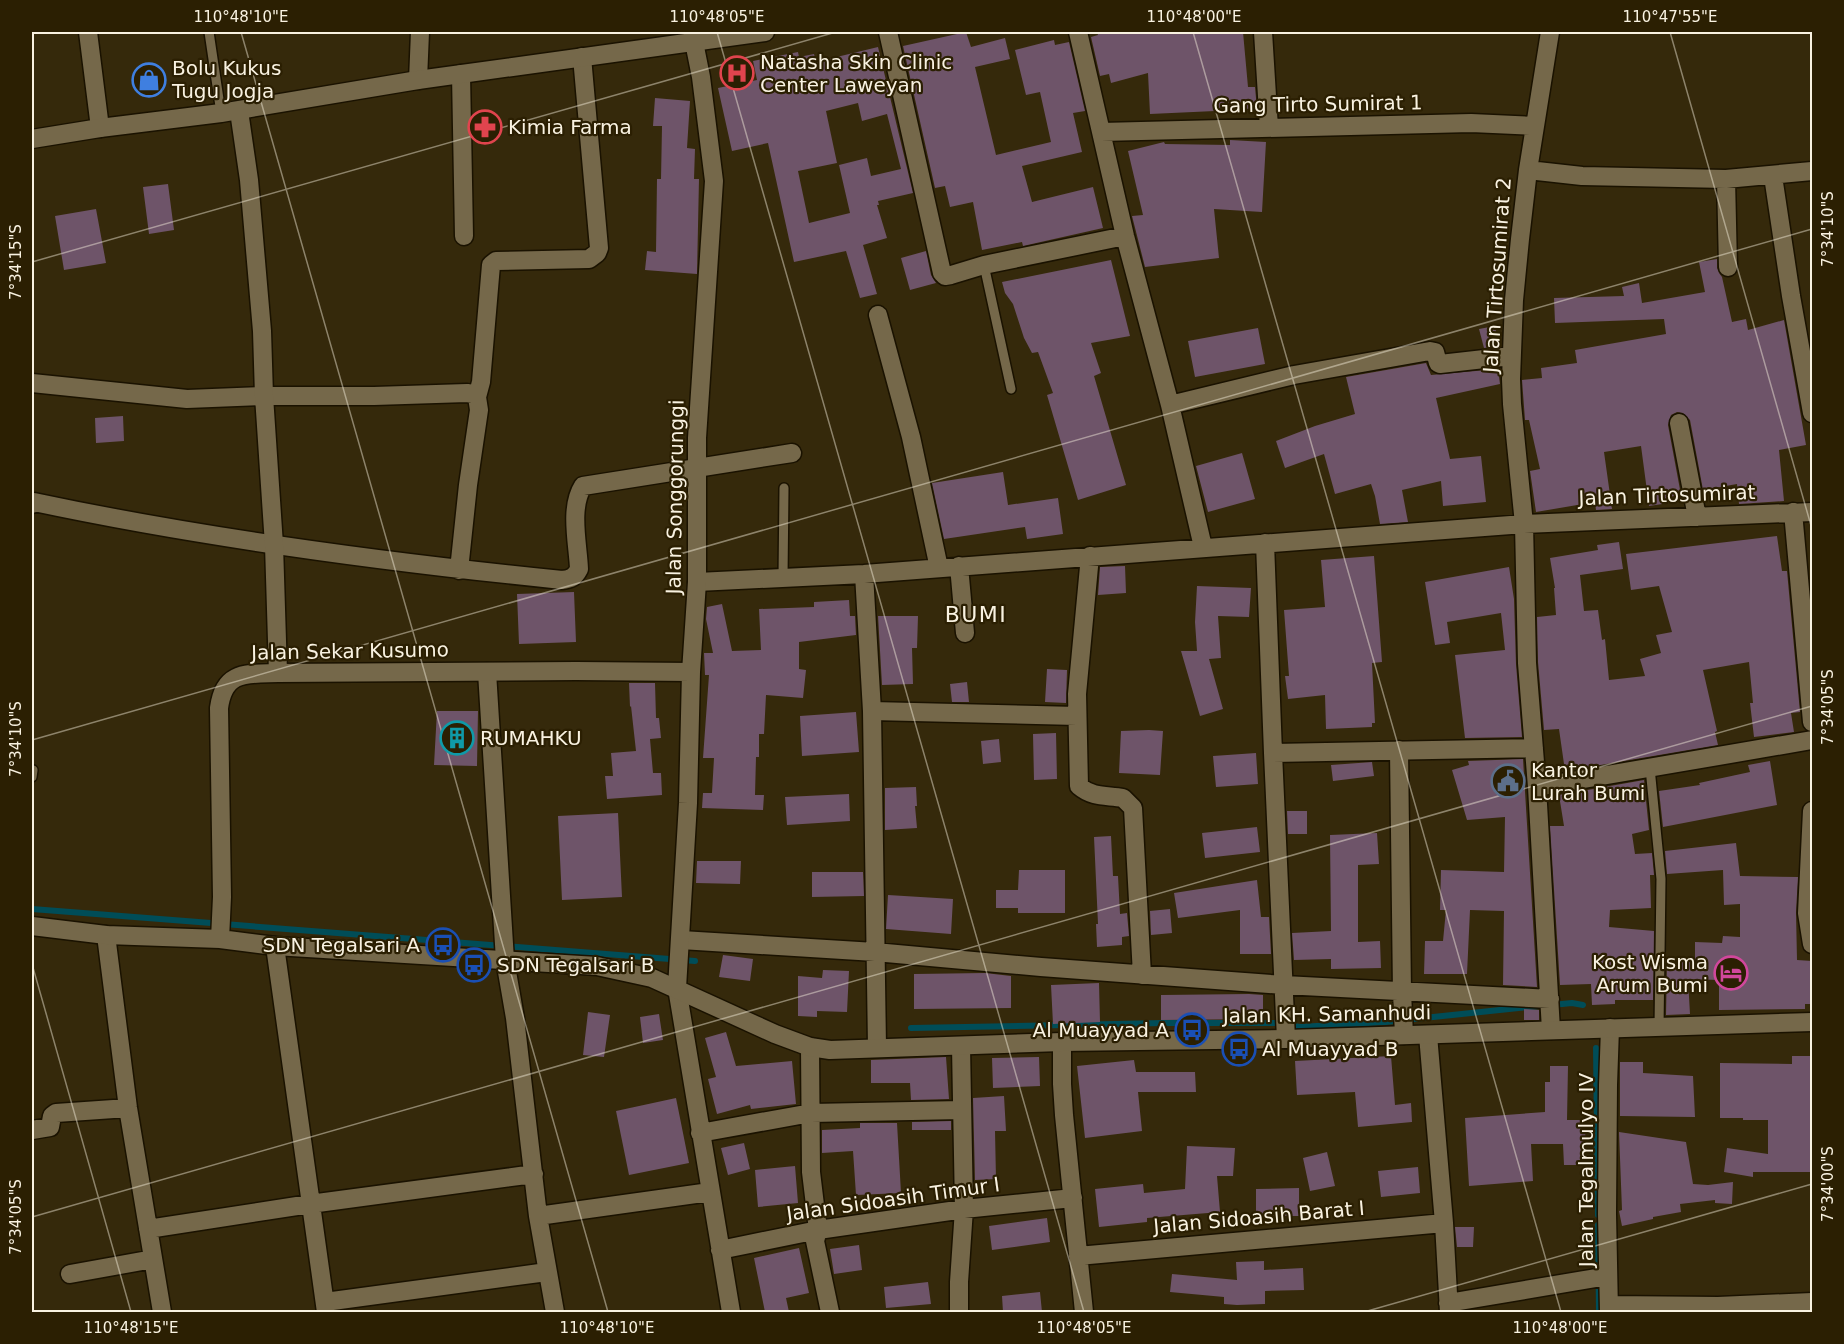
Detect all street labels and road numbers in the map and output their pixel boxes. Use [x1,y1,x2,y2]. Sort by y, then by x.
street label: Gang Tirto Sumirat 1 [1213,90,1423,118]
street label: Jalan Tirtosumirat 2 [1478,176,1516,376]
street label: Jalan Songgorunggi [661,399,689,597]
street label: Jalan Tirtosumirat [1576,480,1756,510]
street label: Jalan Sekar Kusumo [249,637,449,665]
street label: Jalan KH. Samanhudi [1221,1000,1431,1028]
street label: Jalan Tegalmulyo IV [1574,1073,1598,1269]
street label: Jalan Sidoasih Timur I [783,1172,1001,1226]
street label: Jalan Sidoasih Barat I [1150,1196,1366,1238]

